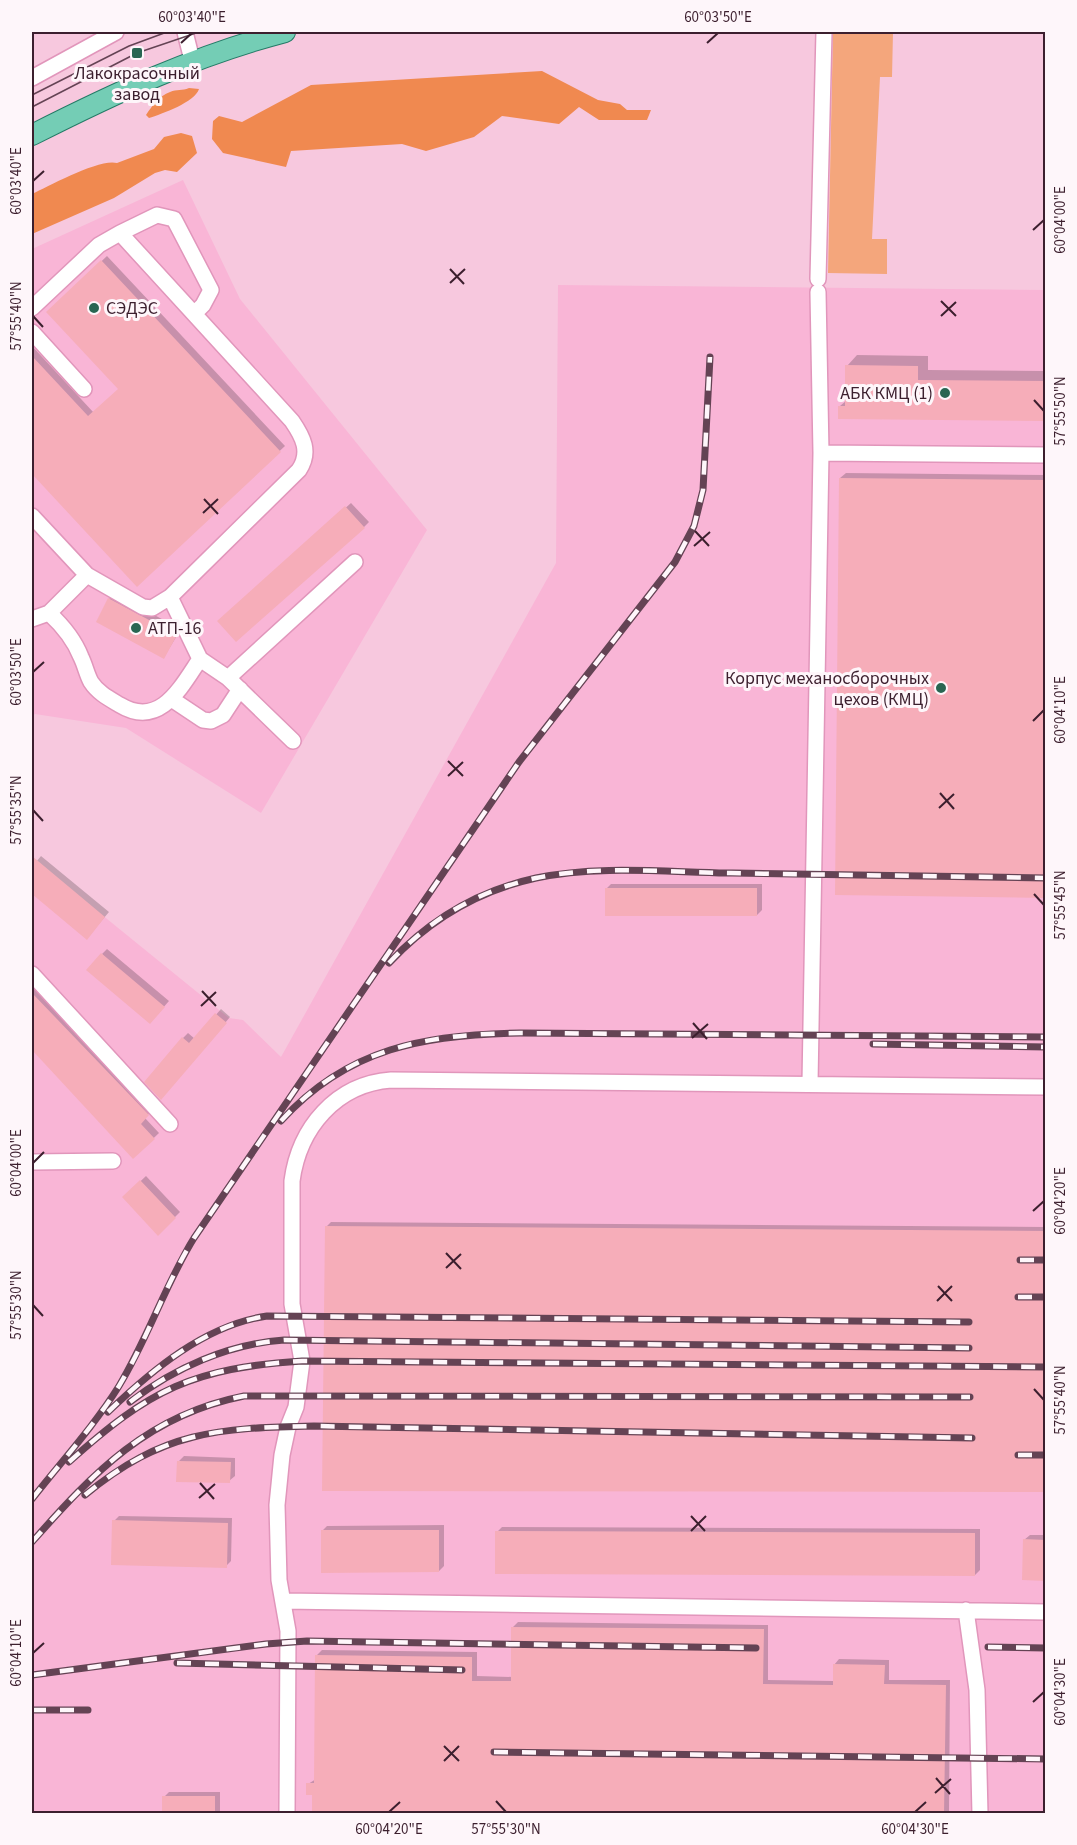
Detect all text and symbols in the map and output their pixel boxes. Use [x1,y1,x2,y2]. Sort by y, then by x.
text: 60°03'40"E [158,7,226,28]
text: 60°03'50"E [684,7,752,28]
marker: Лакокрасочный завод [130,46,144,60]
place label: Лакокрасочный завод [74,61,200,107]
text: 60°03'40"E [6,147,27,215]
text: 60°04'00"E [1050,186,1071,254]
text: 57°55'40"N [6,281,27,351]
place label: СЭДЭС [106,296,158,321]
marker: СЭДЭС [87,301,101,315]
text: 57°55'50"N [1050,376,1071,446]
place label: АБК КМЦ (1) [840,381,933,406]
marker: АБК КМЦ (1) [938,386,952,400]
place label: АТП-16 [148,616,202,641]
marker: АТП-16 [129,621,143,635]
text: 60°03'50"E [6,638,27,706]
place label: Корпус механосборочных цехов (КМЦ) [725,666,929,712]
text: 60°04'10"E [1050,676,1071,744]
marker: Корпус механосборочных цехов (КМЦ) [934,681,948,695]
text: 57°55'35"N [6,775,27,845]
text: 57°55'45"N [1050,870,1071,940]
text: 60°04'00"E [6,1129,27,1197]
text: 60°04'20"E [1050,1167,1071,1235]
text: 57°55'30"N [6,1270,27,1340]
text: 57°55'40"N [1050,1365,1071,1435]
text: 60°04'10"E [6,1619,27,1687]
text: 60°04'30"E [1050,1658,1071,1726]
text: 60°04'20"E [355,1819,423,1840]
text: 57°55'30"N [471,1819,541,1840]
text: 60°04'30"E [881,1819,949,1840]

